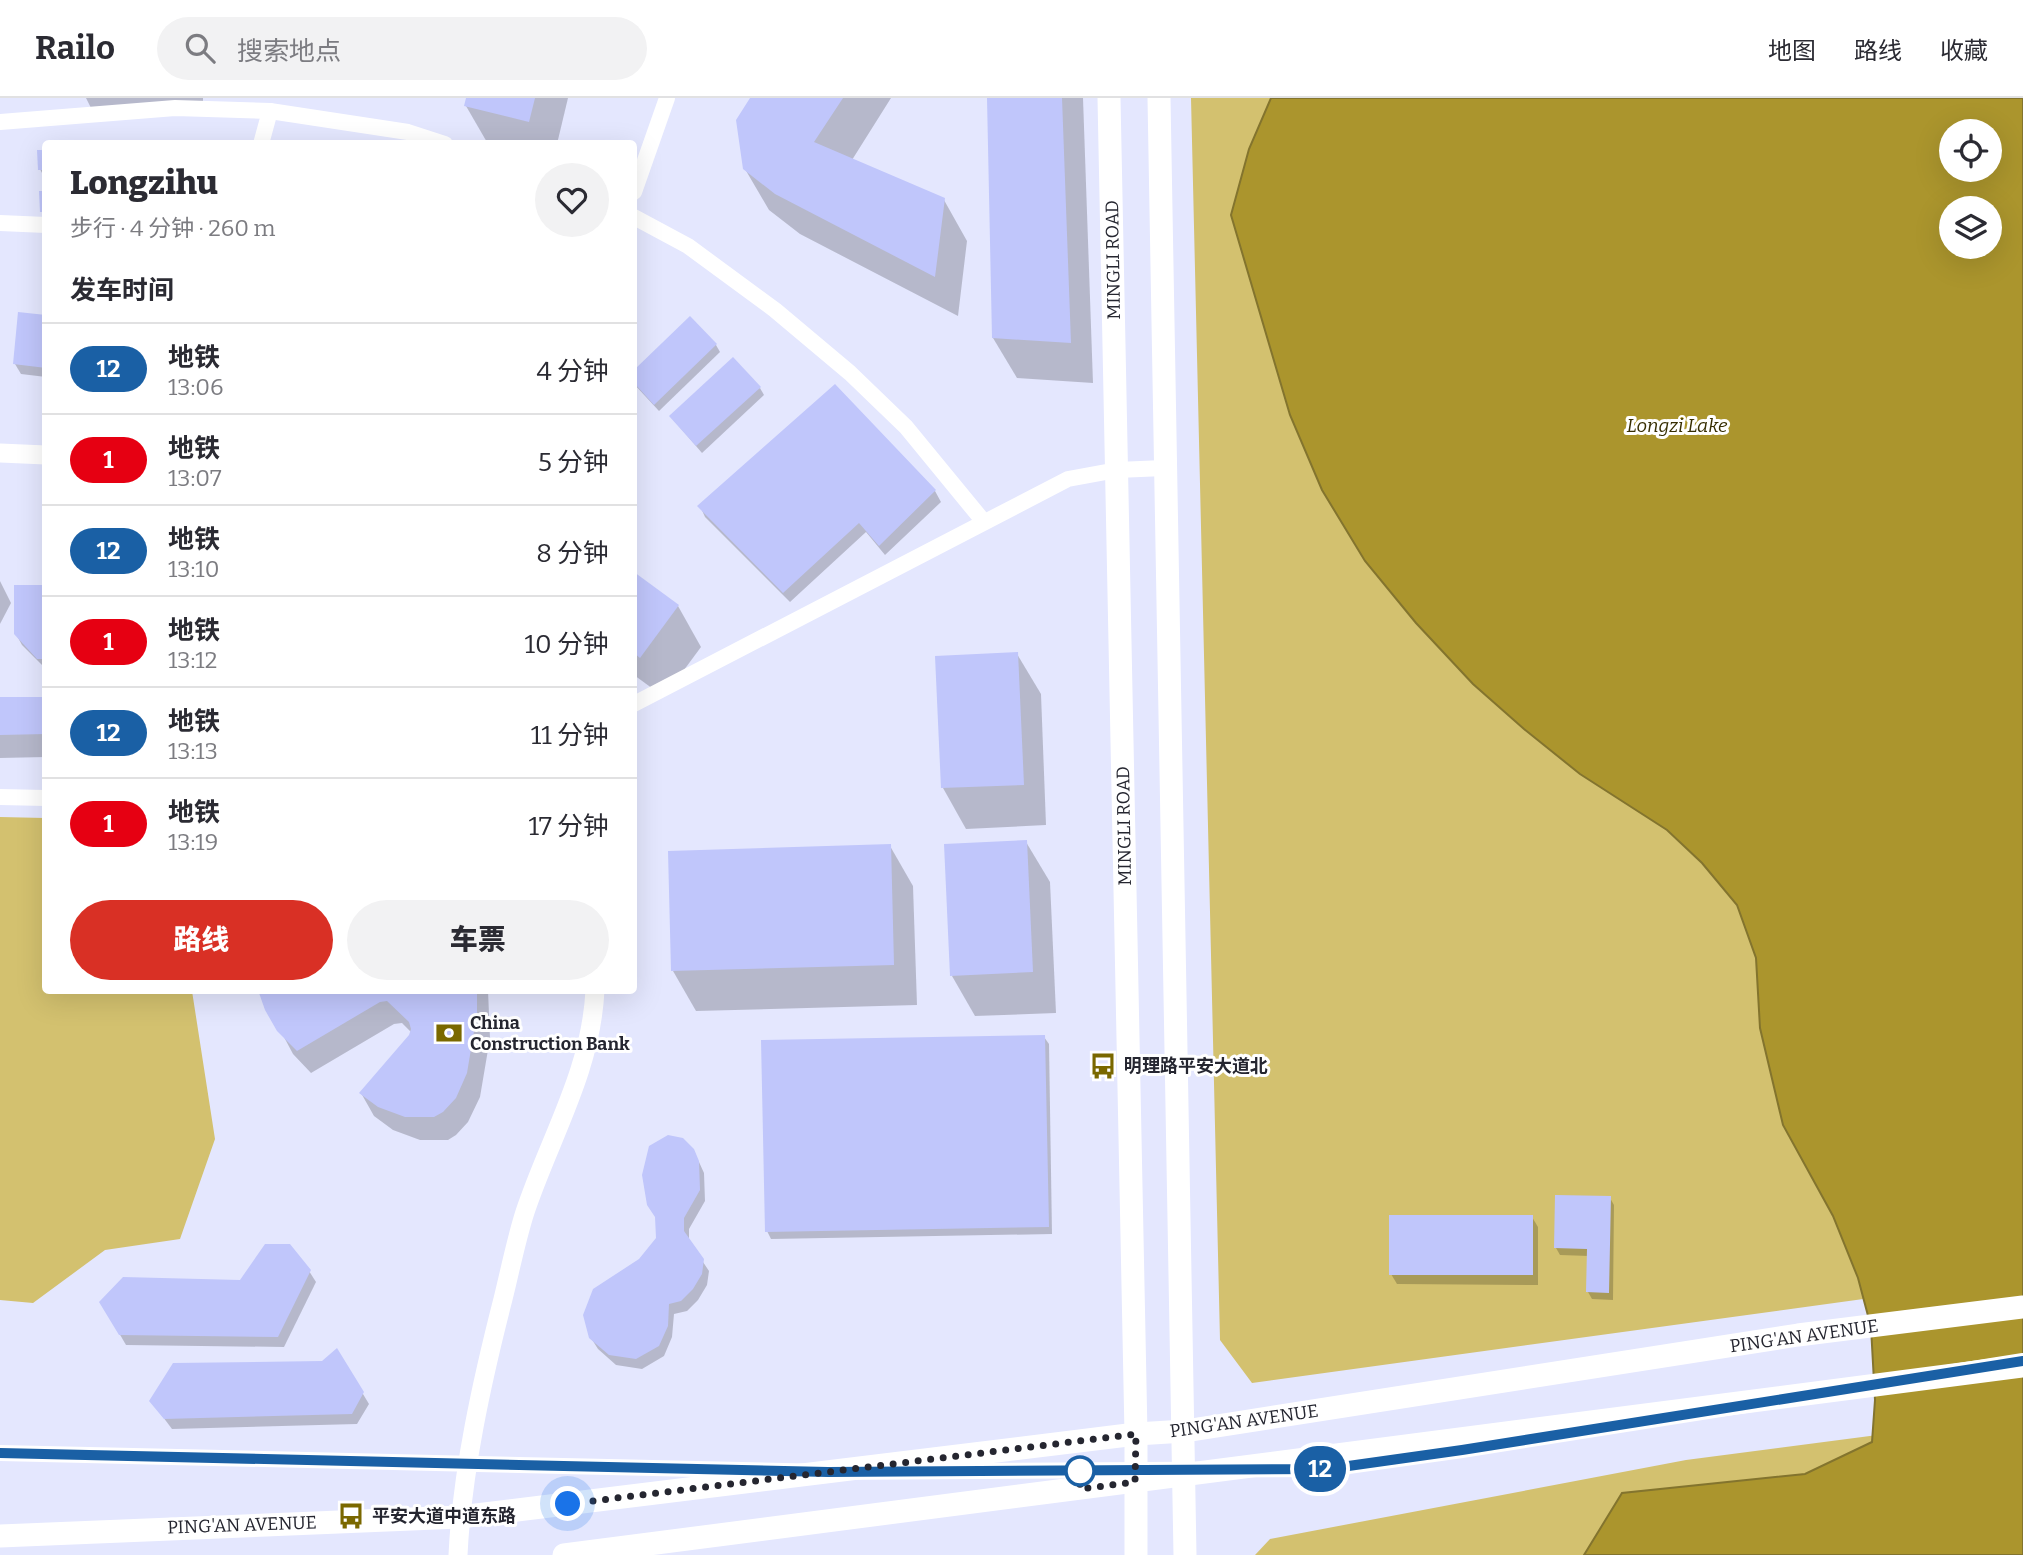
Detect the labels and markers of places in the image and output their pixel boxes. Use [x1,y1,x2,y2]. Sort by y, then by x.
place label: China Construction Bank [470,1012,630,1055]
bank icon: China Construction Bank [434,1018,464,1048]
bus stop icon: 明理路平安大道北 [1088,1051,1118,1081]
place label: 明理路平安大道北 [1124,1055,1268,1077]
unlabelled marker [1065,1456,1095,1486]
bus stop icon: 平安大道中道东路 [336,1501,366,1531]
place label: 平安大道中道东路 [372,1505,516,1527]

